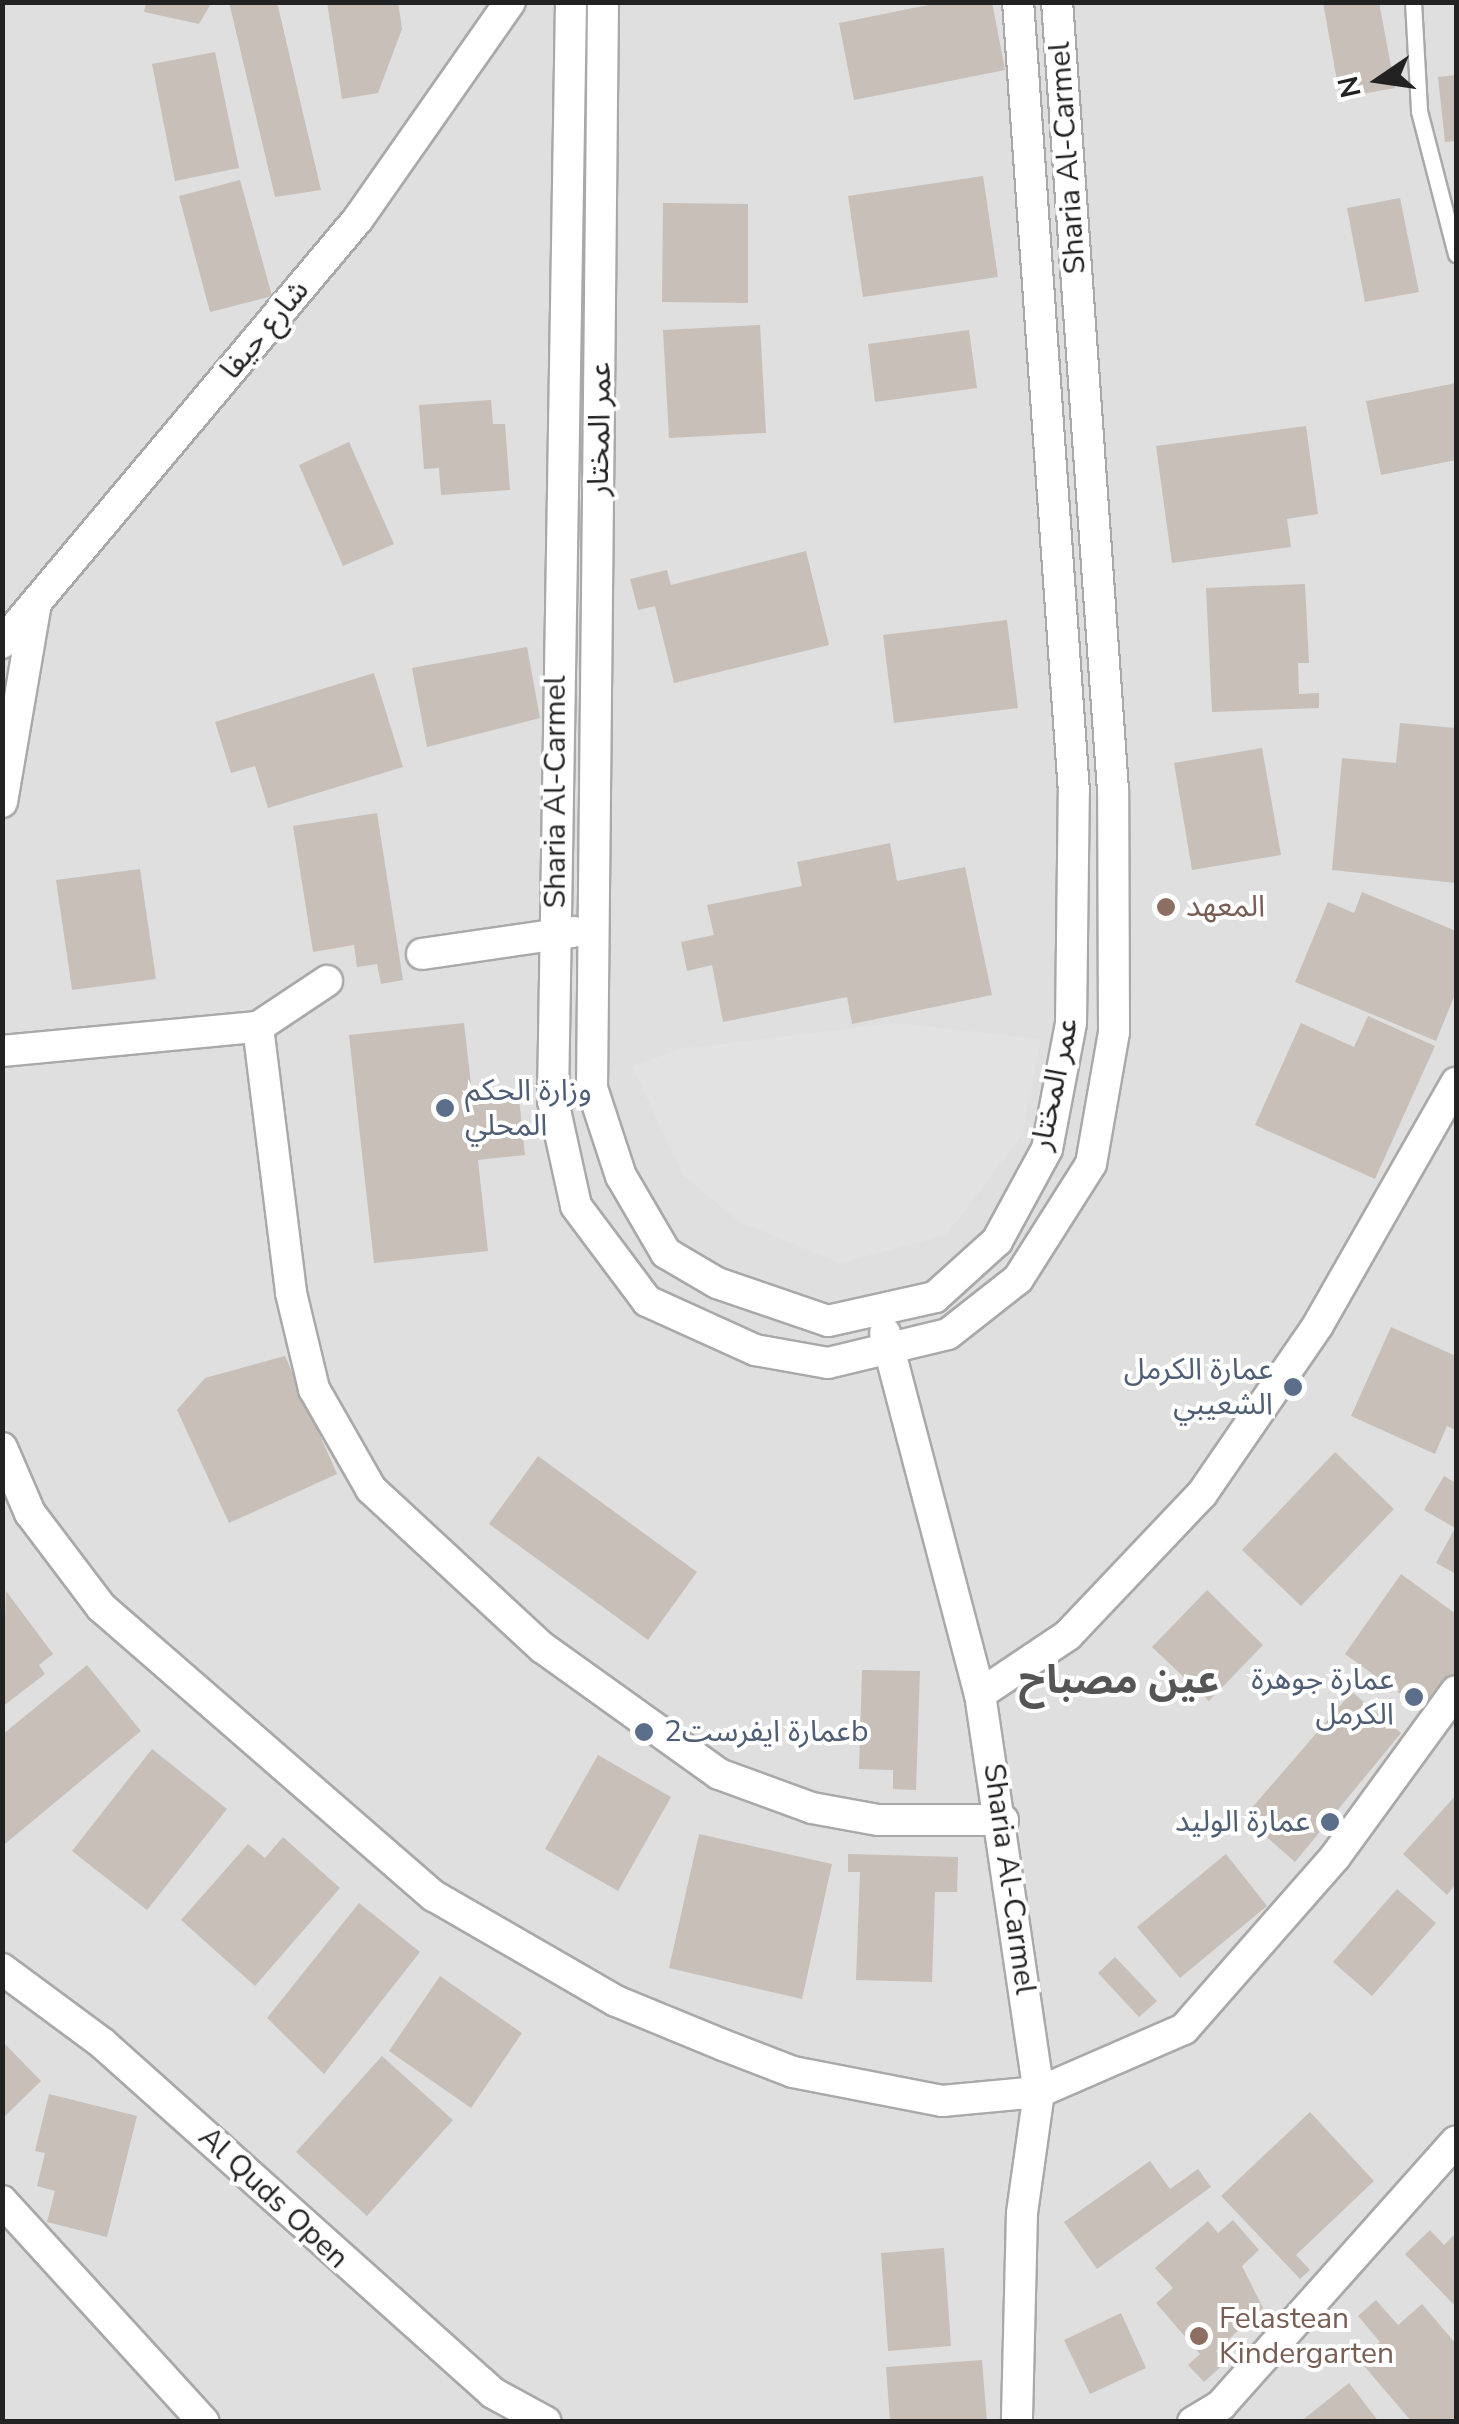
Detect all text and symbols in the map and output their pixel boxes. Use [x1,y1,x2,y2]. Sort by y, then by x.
north arrow [1329,30,1429,130]
street label: Sharia Al-Carmel [1042,41,1094,275]
text: N [1329,72,1371,101]
street label: شارع حيفا [213,273,317,387]
street label: عمر المختار [581,362,619,496]
street label: Sharia Al-Carmel [538,676,574,908]
place label: المعهد [1186,889,1265,925]
marker: المعهد [1155,896,1177,918]
street label: عمر المختار [1023,1015,1087,1153]
place label: وزارة الحكم المحلي [465,1073,592,1144]
marker: وزارة الحكم المحلي [434,1097,456,1119]
place label: عمارة الكرمل الشعيبي [1124,1352,1273,1422]
marker: عمارة الكرمل الشعيبي [1282,1376,1304,1398]
district label: عين مصباح [1019,1656,1219,1704]
place label: عمارة جوهرة الكرمل [1251,1662,1394,1732]
marker: عمارة جوهرة الكرمل [1403,1686,1425,1708]
place label: عمارة ايفرست2b [664,1714,869,1750]
marker: عمارة ايفرست2b [633,1721,655,1743]
street label: Sharia Al-Carmel [975,1761,1043,1997]
place label: عمارة الوليد [1175,1804,1310,1840]
marker: عمارة الوليد [1319,1811,1341,1833]
street label: Al Quds Open [191,2120,355,2276]
place label: Felastean Kindergarten [1219,2301,1394,2372]
marker: Felastean Kindergarten [1188,2325,1210,2347]

